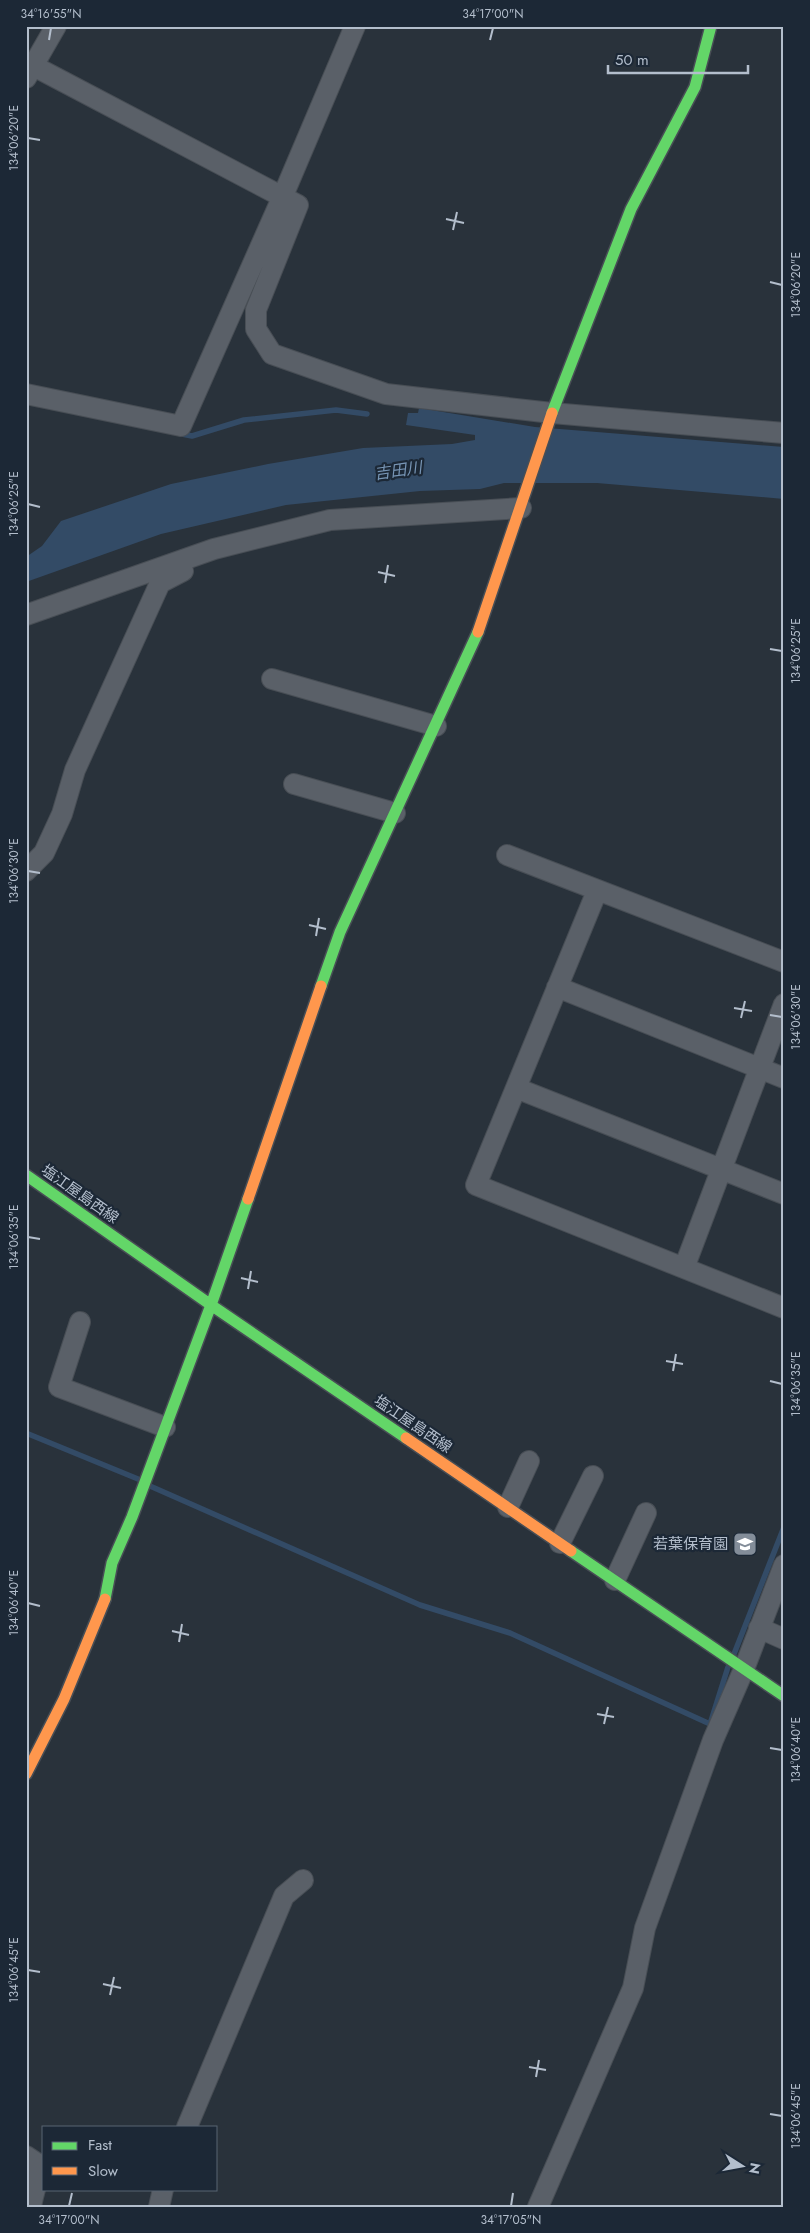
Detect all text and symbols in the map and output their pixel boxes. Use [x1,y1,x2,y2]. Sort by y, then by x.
text: 34°16'55"N [20,5,82,23]
text: 34°17'00"N [462,5,524,23]
scale bar [608,42,748,74]
text: 50 m [615,49,649,71]
text: 134°06'20"E [5,105,23,171]
text: 134°06'20"E [787,252,805,318]
water label: 吉田川 [373,455,425,485]
text: 134°06'25"E [5,471,23,537]
text: 134°06'25"E [787,618,805,684]
text: 134°06'30"E [5,838,23,904]
text: 134°06'30"E [787,984,805,1050]
street label: 塩江屋島西線 [37,1159,123,1229]
text: 134°06'35"E [5,1204,23,1270]
text: 134°06'35"E [787,1351,805,1417]
street label: 塩江屋島西線 [370,1390,456,1458]
school or university icon: 若葉保育園 [732,1531,758,1557]
place label: 若葉保育園 [653,1533,728,1555]
text: 134°06'40"E [5,1570,23,1636]
text: 134°06'40"E [787,1717,805,1783]
text: 134°06'45"E [5,1937,23,2003]
text: 134°06'45"E [787,2083,805,2149]
legend [42,2126,218,2190]
text: Fast [88,2134,112,2156]
north arrow [718,2140,768,2190]
text: Slow [88,2160,119,2182]
text: N [744,2161,766,2176]
text: 34°17'00"N [38,2211,100,2229]
text: 34°17'05"N [481,2211,541,2229]

